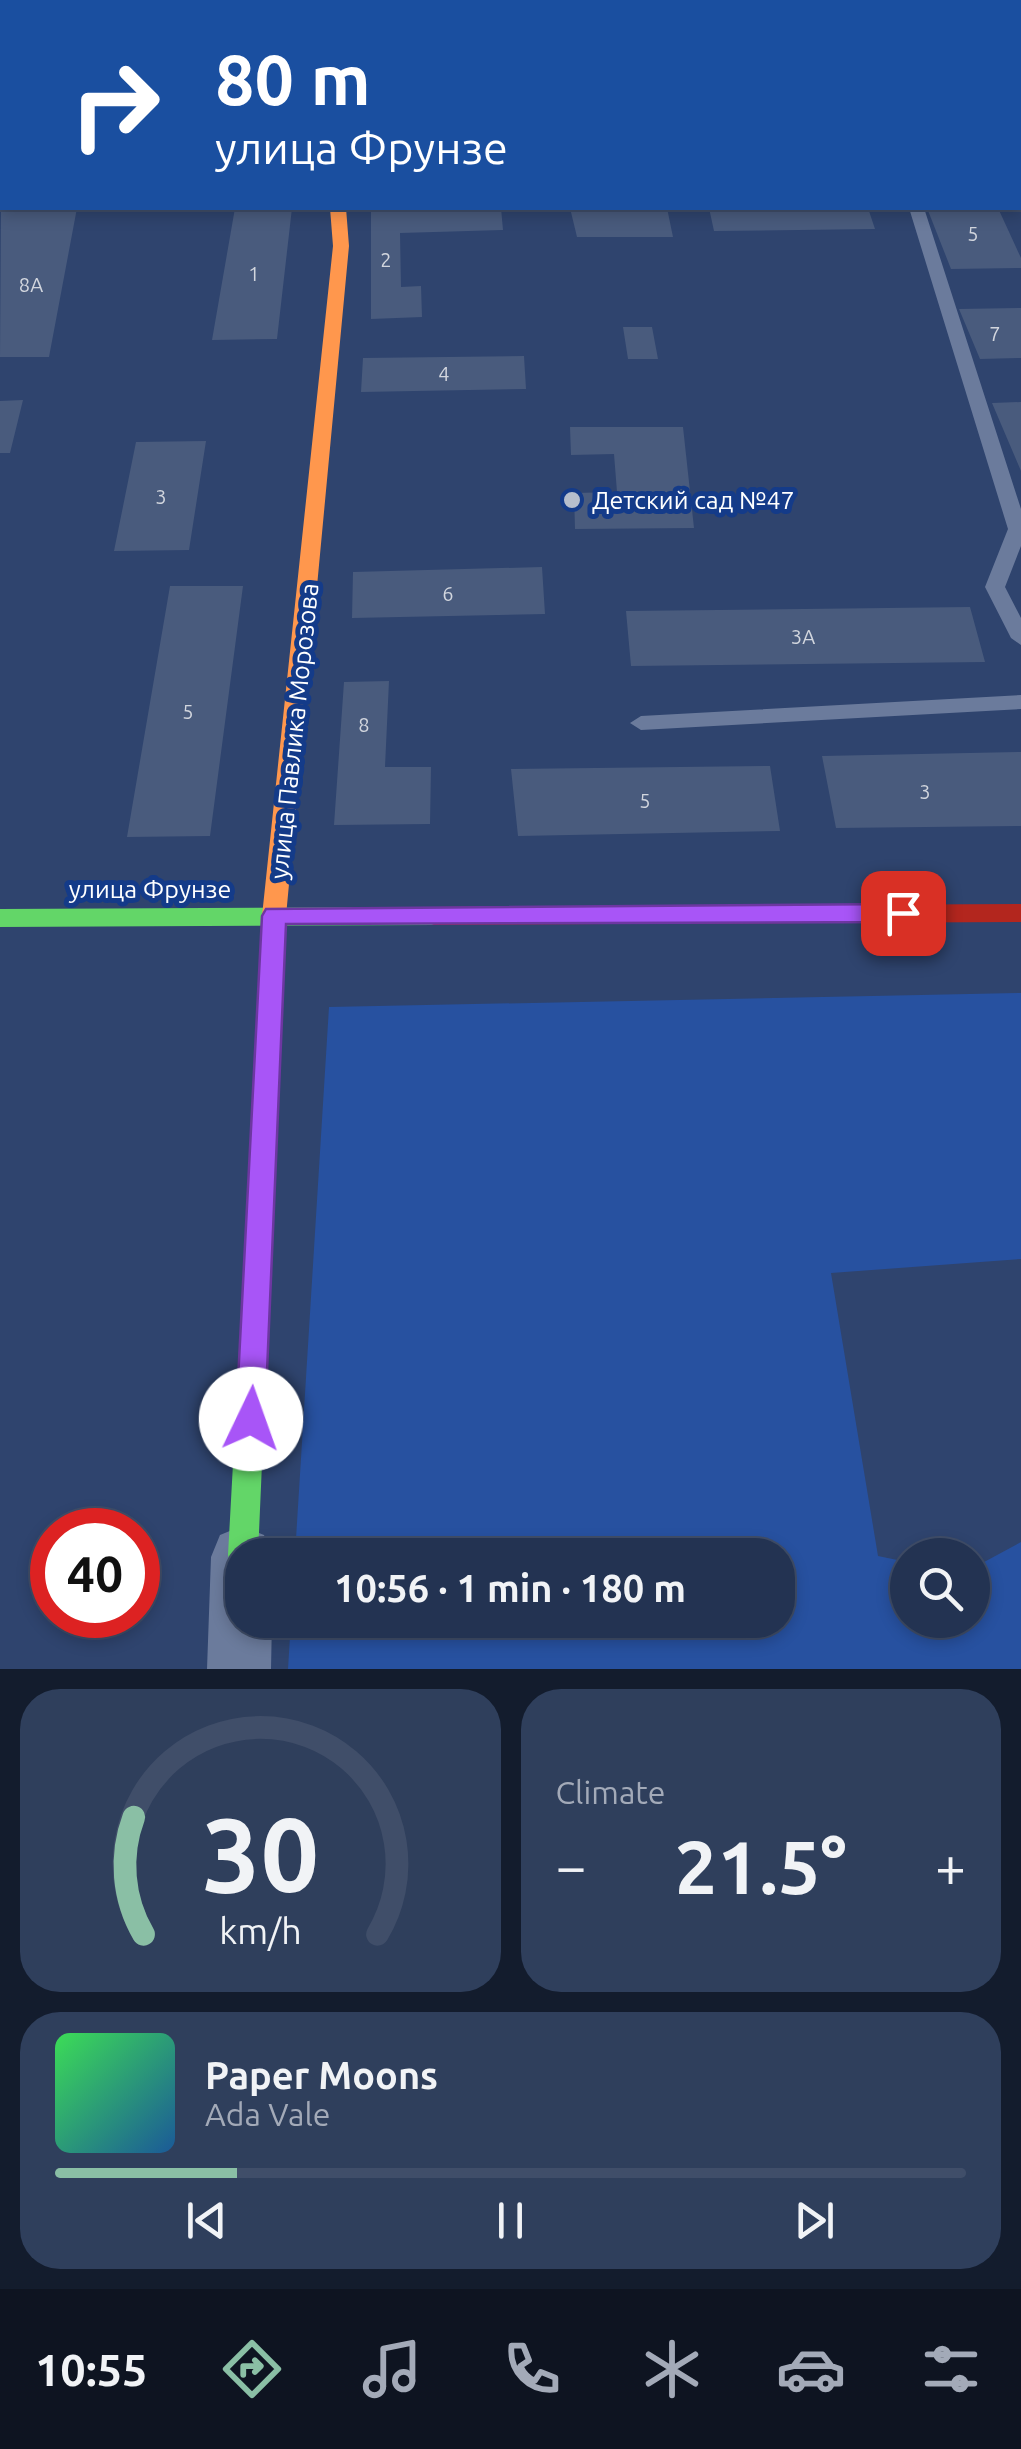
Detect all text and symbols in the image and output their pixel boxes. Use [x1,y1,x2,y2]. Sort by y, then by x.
icon: right [50,40,180,170]
text: 80 m [215,40,371,118]
text: улица Фрунзе [215,122,508,173]
house number: 5 [967,222,979,245]
house number: 2 [380,248,392,271]
house number: 1 [248,262,260,285]
house number: 8А [19,273,43,296]
house number: 7 [989,322,1001,345]
house number: 4 [438,362,450,385]
house number: 3 [155,485,167,508]
place label: Детский сад №47 [592,486,795,514]
marker: Детский сад №47 [561,489,583,511]
street label: улица Павлика Морозова [265,582,323,880]
house number: 6 [442,582,454,605]
house number: 3А [791,625,815,648]
house number: 5 [182,700,194,723]
house number: 8 [358,713,370,736]
house number: 3 [919,780,931,803]
house number: 5 [639,789,651,812]
pin [861,871,946,956]
street label: улица Фрунзе [69,875,231,903]
icon: arrive [876,886,931,941]
position arrow [199,1367,303,1471]
speed limit sign: 40 [30,1508,160,1638]
map controls [890,1538,990,1638]
button: search [890,1538,990,1638]
text: 10:56 · 1 min · 180 m [334,1567,686,1609]
text: Climate [556,1774,666,1810]
text: 30 [202,1795,319,1912]
text: 21.5° [675,1824,847,1908]
text: − [556,1835,587,1896]
text: + [935,1835,966,1896]
text: km/h [219,1911,302,1951]
text: Paper Moons [205,2054,438,2096]
text: Ada Vale [205,2096,331,2132]
icon: previous [179,2193,234,2248]
icon: pause [483,2193,538,2248]
icon: next [787,2193,842,2248]
icon: directions [217,2334,287,2404]
icon: music [357,2334,427,2404]
icon: phone [497,2334,567,2404]
icon: climate [637,2334,707,2404]
icon: car [776,2334,846,2404]
icon: filters [916,2334,986,2404]
text: 10:55 [35,2344,147,2395]

